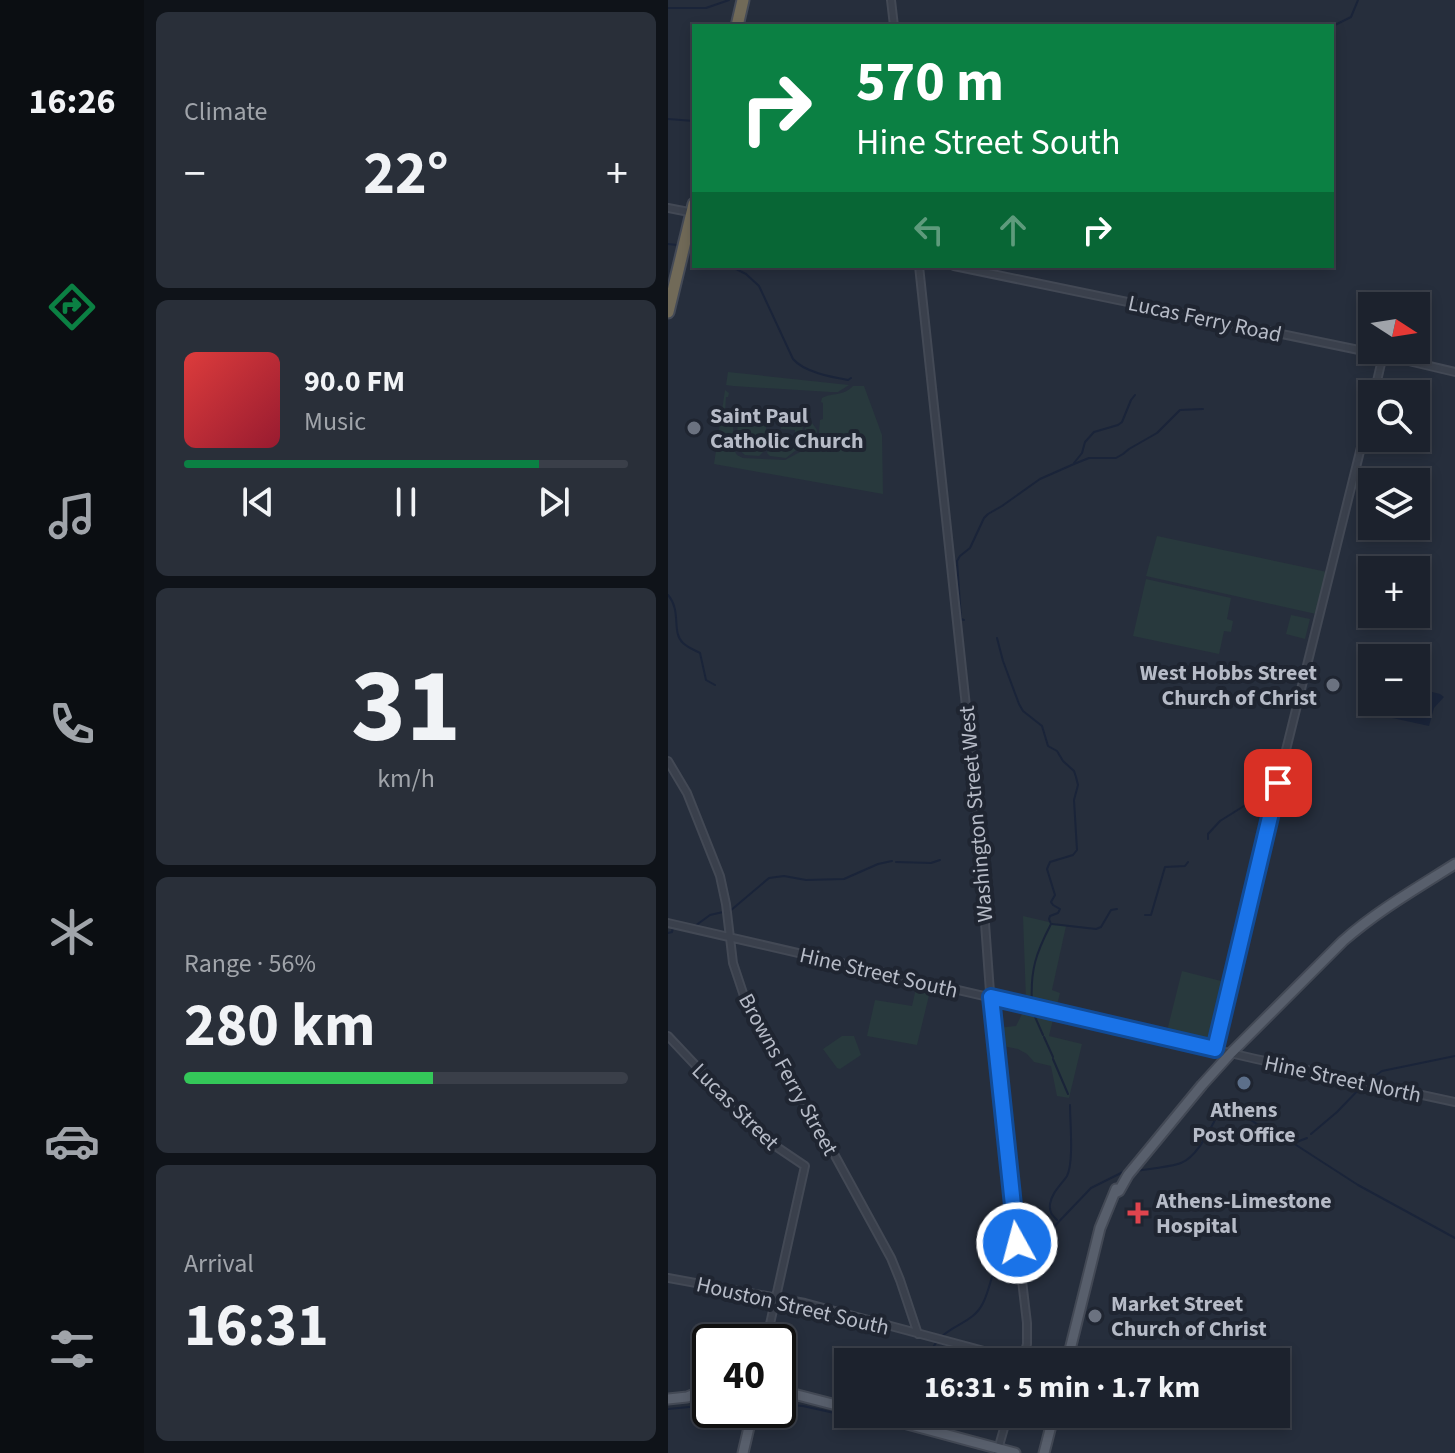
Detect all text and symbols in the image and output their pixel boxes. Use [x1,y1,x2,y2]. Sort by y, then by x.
text: 570 m [856,43,1004,122]
icon: right [724,56,828,160]
text: 16:26 [29,76,115,127]
text: Climate [184,93,268,130]
text: Hine Street South [856,117,1121,168]
text: 22° [363,132,449,217]
text: − [184,143,206,206]
text: + [606,143,628,206]
icon: left [907,208,951,252]
icon: ahead [991,208,1035,252]
icon: right [1075,208,1119,252]
icon: directions [44,279,100,335]
street label: Lucas Ferry Road [1125,287,1284,351]
north arrow [1358,292,1430,364]
map controls [1358,292,1430,716]
text: 90.0 FM [304,360,405,403]
button: search [1358,380,1430,452]
place label: Saint Paul Catholic Church [710,400,864,457]
text: Music [304,403,366,440]
marker: Saint Paul Catholic Church [685,419,703,437]
button: layers [1358,468,1430,540]
icon: previous [236,480,280,524]
icon: pause [384,480,428,524]
icon: next [532,480,576,524]
icon: music [44,488,100,544]
button: + [1358,556,1430,628]
text: 31 [351,634,461,782]
button: − [1358,644,1430,716]
place label: West Hobbs Street Church of Christ [1140,657,1318,714]
marker: West Hobbs Street Church of Christ [1324,676,1342,694]
icon: phone [44,696,100,752]
street label: Washington Street West [951,704,1001,923]
pin [1244,749,1312,817]
text: km/h [377,760,435,797]
icon: arrive [1256,761,1300,805]
icon: climate [44,904,100,960]
street label: Hine Street South [796,939,961,1007]
text: Range · 56% [184,945,316,982]
text: 280 km [184,984,375,1069]
street label: Browns Ferry Street [730,988,846,1162]
street label: Hine Street North [1261,1047,1424,1111]
street label: Lucas Street [684,1056,787,1158]
marker: Athens Post Office [1235,1074,1253,1092]
place label: Athens Post Office [1192,1094,1296,1151]
icon: car [44,1113,100,1169]
place label: Athens-Limestone Hospital [1155,1185,1332,1242]
position arrow [975,1201,1059,1285]
marker: Athens-Limestone Hospital [1127,1202,1149,1224]
text: Arrival [184,1245,254,1282]
street label: Houston Street South [693,1268,892,1344]
text: 16:31 [184,1284,329,1369]
place label: Market Street Church of Christ [1111,1288,1267,1345]
marker: Market Street Church of Christ [1086,1307,1104,1325]
icon: filters [44,1321,100,1377]
speed limit sign: 40 [692,1324,796,1428]
text: 16:31 · 5 min · 1.7 km [924,1366,1200,1409]

